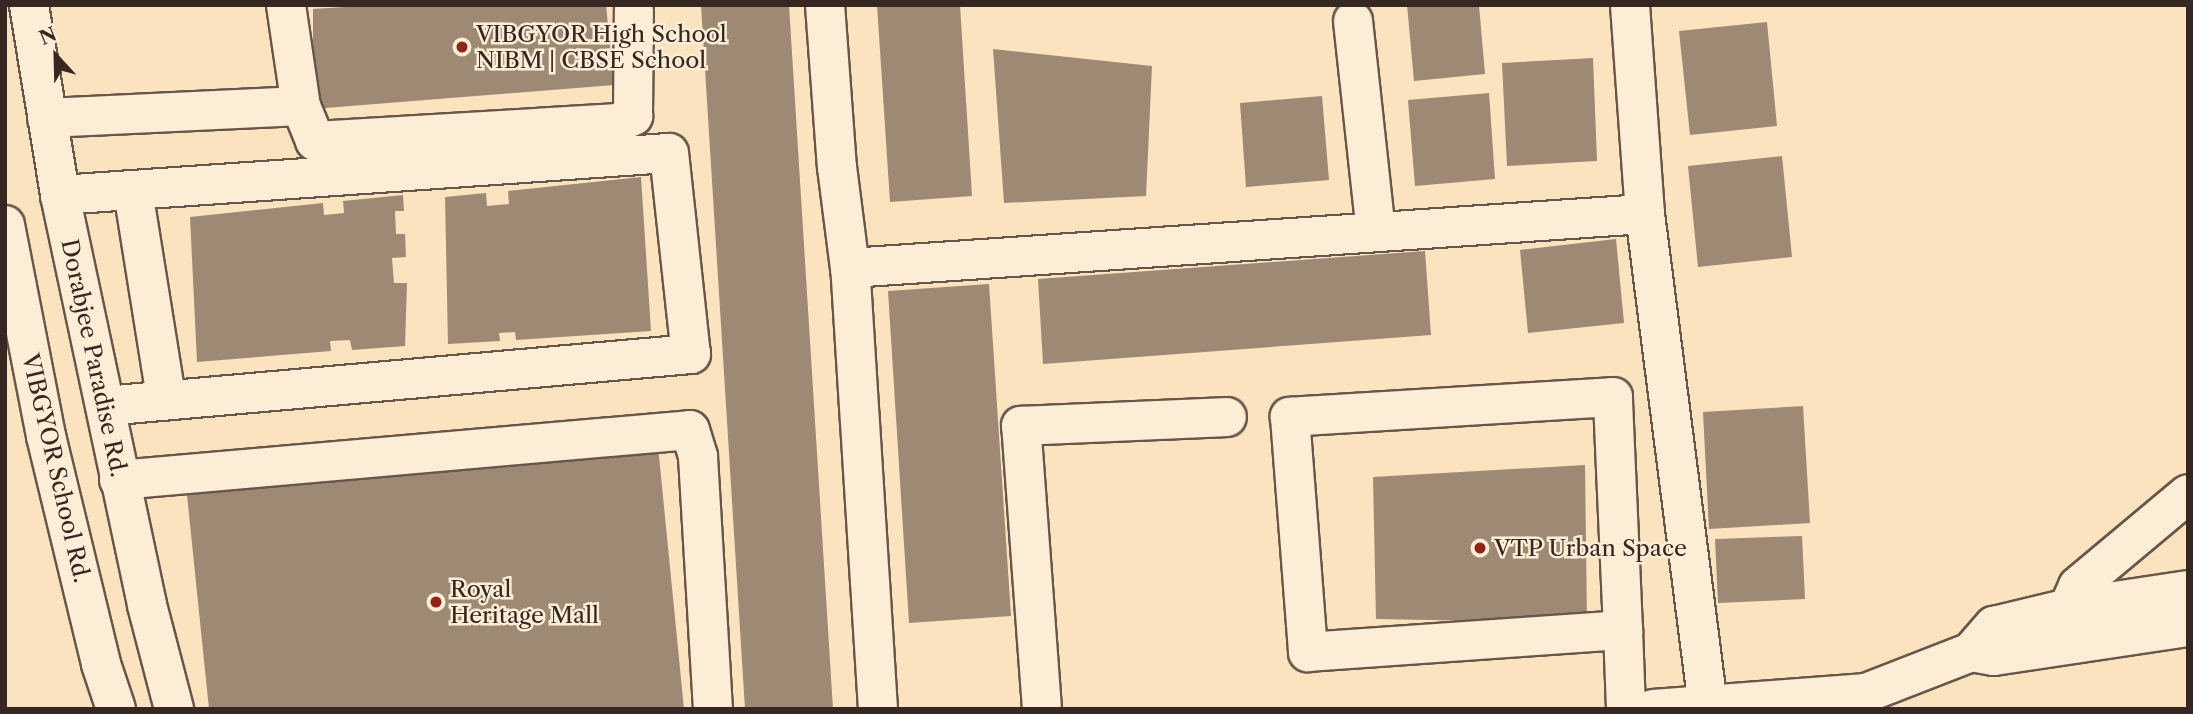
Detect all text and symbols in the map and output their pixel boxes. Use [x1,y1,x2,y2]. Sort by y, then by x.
place label: VIBGYOR High School NIBM | CBSE School [476,20,728,74]
north arrow [21,21,91,91]
text: N [36,22,60,50]
marker: VIBGYOR High School NIBM | CBSE School [454,39,470,55]
street label: Dorabjee Paradise Rd. [55,237,133,479]
street label: VIBGYOR School Rd. [16,350,96,586]
place label: VTP Urban Space [1494,534,1687,562]
marker: VTP Urban Space [1472,540,1488,556]
place label: Royal Heritage Mall [450,575,599,629]
marker: Royal Heritage Mall [428,594,444,610]

